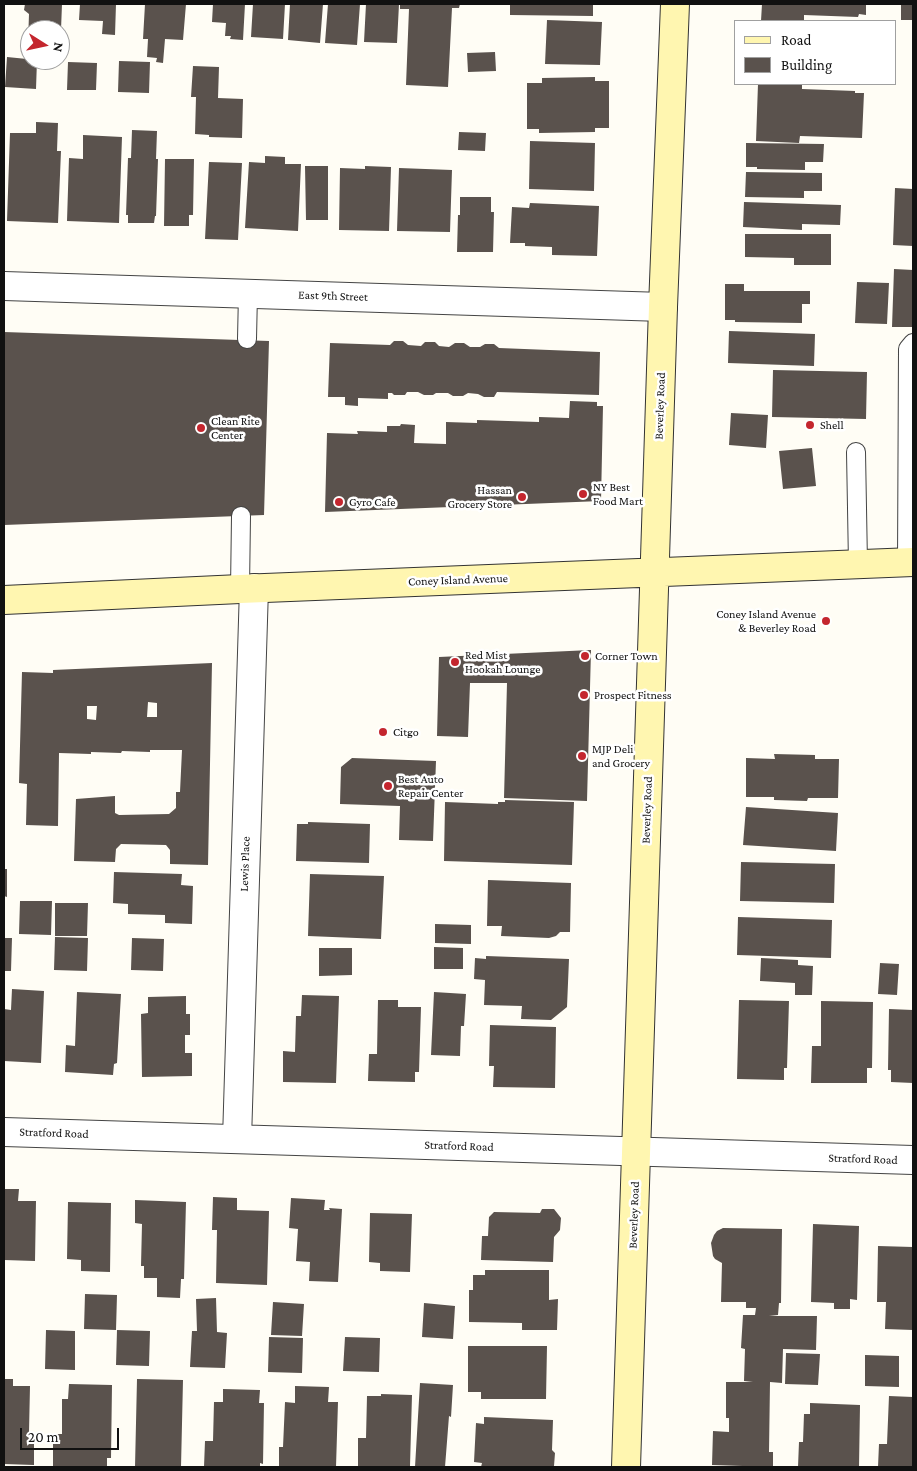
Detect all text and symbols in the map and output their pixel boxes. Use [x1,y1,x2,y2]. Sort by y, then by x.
north arrow [20,20,70,70]
legend [734,20,897,85]
text: Road [781,32,811,48]
text: N [50,41,67,54]
text: Building [781,57,832,73]
street label: East 9th Street [298,288,368,304]
street label: Beverley Road [652,372,668,440]
place label: Clean Rite Center [211,414,260,442]
place label: Shell [820,418,844,432]
marker: Shell [804,419,816,431]
marker: Clean Rite Center [195,422,207,434]
place label: NY Best Food Mart [593,480,643,508]
place label: Hassan Grocery Store [447,483,512,511]
marker: NY Best Food Mart [577,488,589,500]
marker: Hassan Grocery Store [516,491,528,503]
place label: Gyro Cafe [349,495,396,509]
marker: Gyro Cafe [333,496,345,508]
street label: Coney Island Avenue [408,571,508,589]
place label: Coney Island Avenue & Beverley Road [716,607,816,635]
marker: Coney Island Avenue & Beverley Road [820,615,832,627]
place label: Red Mist Hookah Lounge [465,648,540,676]
place label: Corner Town [595,649,658,663]
marker: Corner Town [579,650,591,662]
marker: Red Mist Hookah Lounge [449,656,461,668]
place label: Prospect Fitness [594,688,672,702]
marker: Prospect Fitness [578,689,590,701]
place label: Citgo [393,725,419,739]
marker: Citgo [377,726,389,738]
place label: MJP Deli and Grocery [592,742,650,770]
marker: MJP Deli and Grocery [576,750,588,762]
place label: Best Auto Repair Center [398,772,463,800]
street label: Beverley Road [639,776,655,844]
marker: Best Auto Repair Center [382,780,394,792]
street label: Lewis Place [237,836,253,892]
street label: Stratford Road [19,1125,89,1141]
street label: Stratford Road [424,1138,494,1154]
street label: Stratford Road [828,1151,898,1167]
street label: Beverley Road [626,1181,642,1249]
scale bar [22,1418,121,1450]
text: 20 m [28,1429,59,1445]

